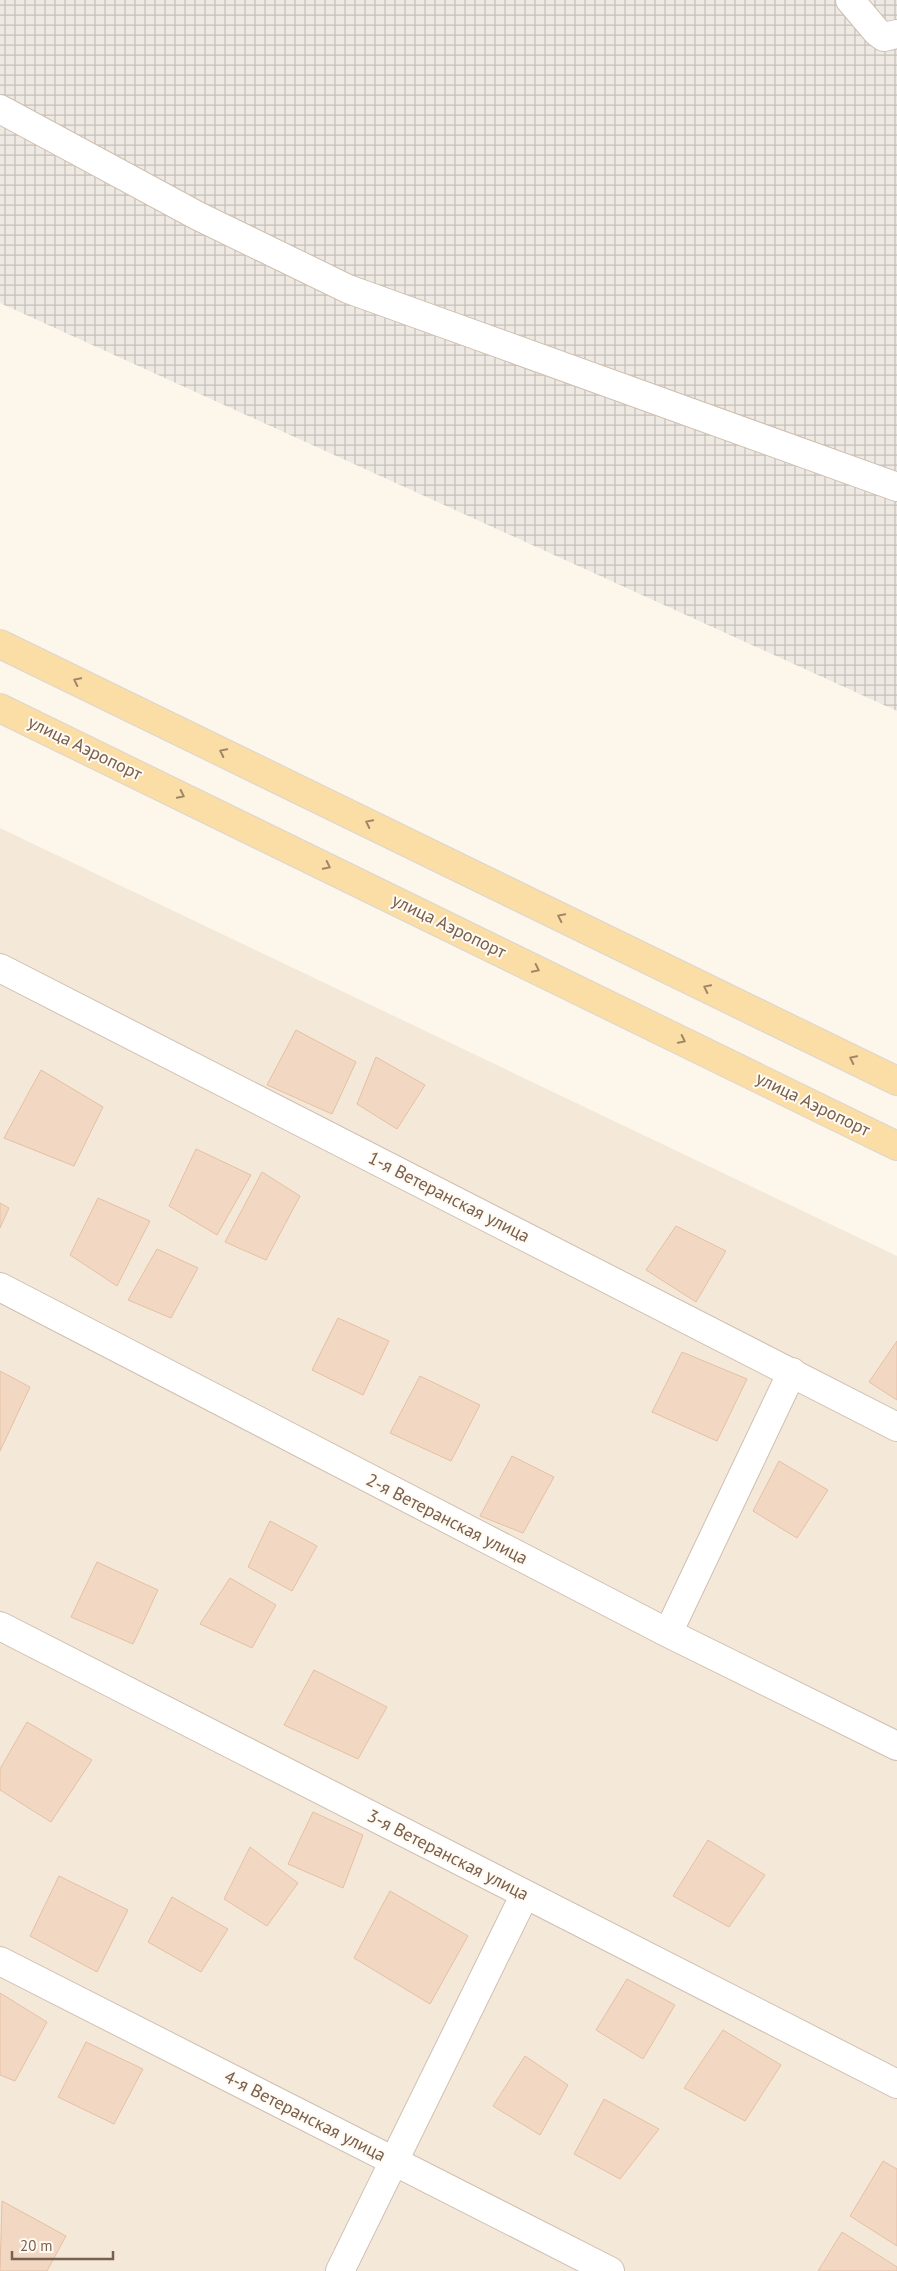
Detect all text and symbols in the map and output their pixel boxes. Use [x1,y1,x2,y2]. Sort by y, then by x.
one-way arrow [73,677,82,687]
street label: улица Аэропорт [24,710,147,785]
one-way arrow [219,748,228,758]
one-way arrow [176,789,185,799]
one-way arrow [365,819,374,830]
one-way arrow [322,860,331,870]
street label: улица Аэропорт [388,888,511,963]
one-way arrow [557,913,566,923]
one-way arrow [530,962,539,972]
one-way arrow [703,984,712,994]
one-way arrow [676,1034,685,1044]
one-way arrow [849,1055,858,1066]
street label: улица Аэропорт [752,1066,875,1141]
street label: 1-я Ветеранская улица [364,1146,534,1247]
street label: 2-я Ветеранская улица [362,1468,532,1569]
street label: 3-я Ветеранская улица [363,1804,533,1905]
street label: 4-я Ветеранская улица [220,2065,390,2166]
scale bar [12,2228,114,2260]
text: 20 m [20,2236,53,2255]

